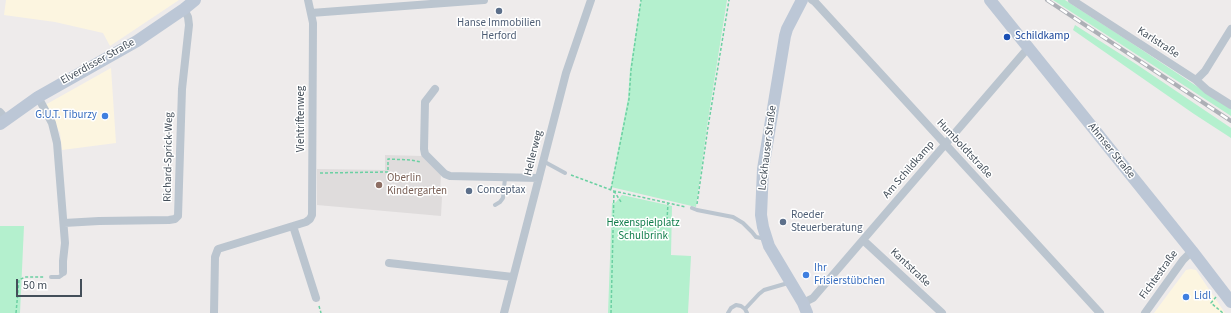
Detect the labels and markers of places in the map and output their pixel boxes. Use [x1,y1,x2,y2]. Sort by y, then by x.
marker: Hanse Immobilien Herford [494,6,504,16]
place label: Hanse Immobilien Herford [457,17,541,43]
place label: Schildkamp [1015,30,1070,44]
marker: Schildkamp [1002,32,1012,42]
place label: G.U.T. Tiburzy [35,109,97,123]
marker: G.U.T. Tiburzy [100,111,110,121]
place label: Oberlin Kindergarten [387,172,447,198]
marker: Oberlin Kindergarten [374,180,384,190]
place label: Conceptax [477,184,525,198]
marker: Conceptax [464,186,474,196]
place label: Roeder Steuerberatung [791,209,863,235]
marker: Roeder Steuerberatung [778,217,788,227]
place label: Ihr Frisierstübchen [814,262,885,288]
marker: Ihr Frisierstübchen [801,270,811,280]
place label: Lidl [1194,290,1211,304]
marker: Lidl [1181,292,1191,302]

